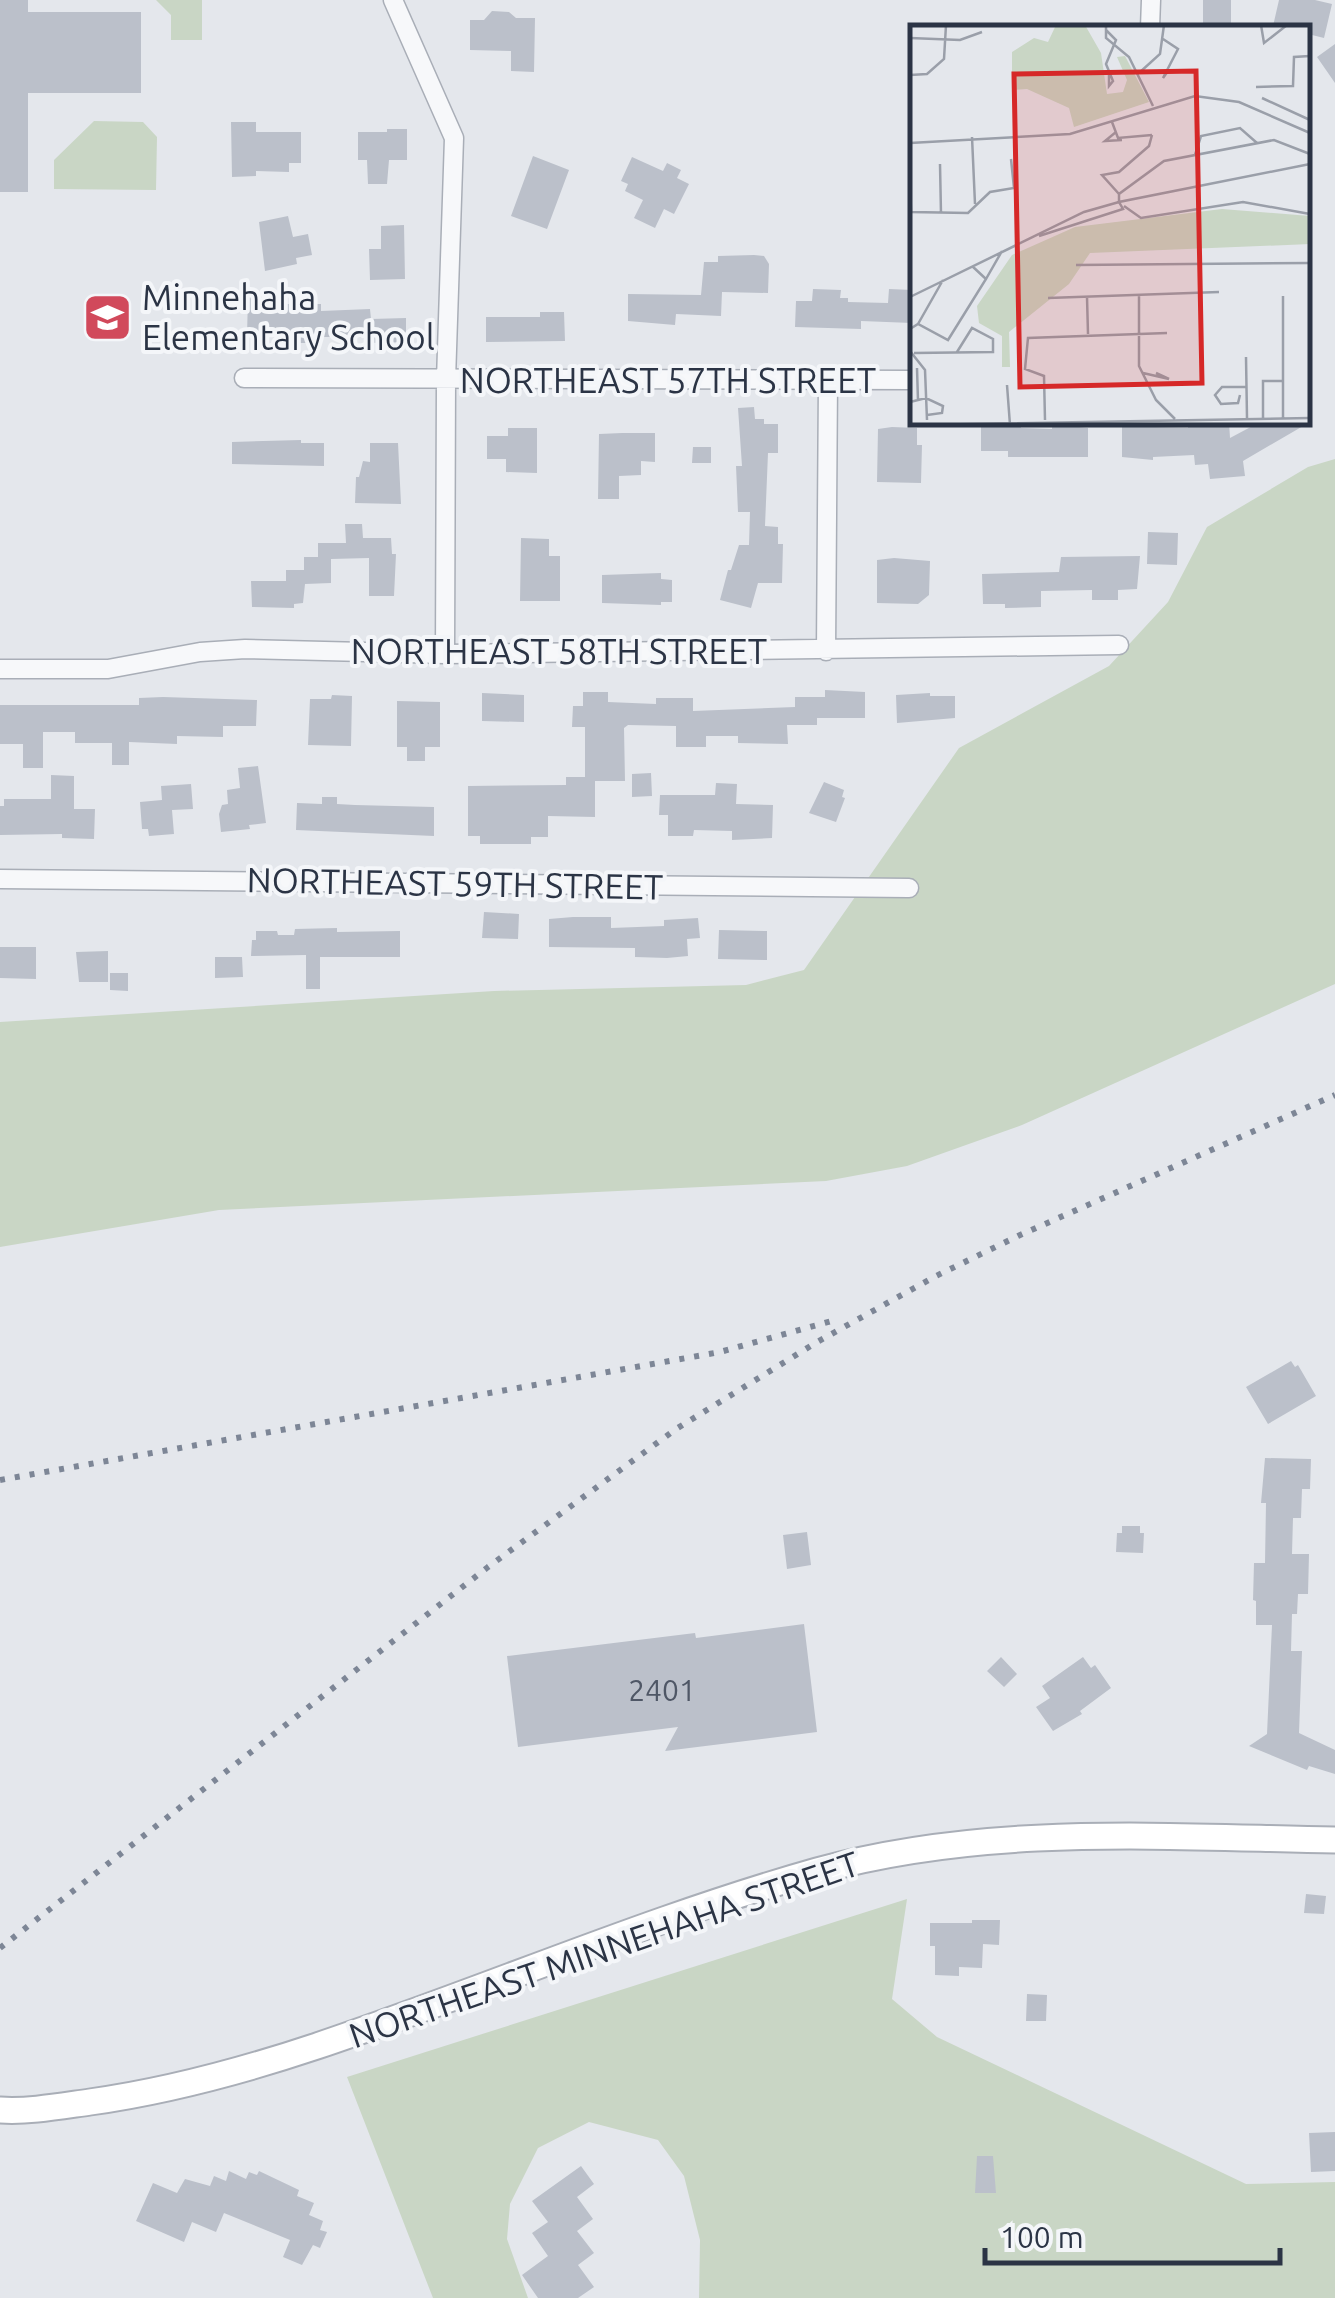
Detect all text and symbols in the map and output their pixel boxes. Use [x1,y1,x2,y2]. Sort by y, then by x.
inset map [910,25,1310,425]
place label: Minnehaha Elementary School [142,277,435,357]
school or university icon: Minnehaha Elementary School [81,291,133,343]
street label: NORTHEAST 57TH STREET [460,360,876,400]
street label: NORTHEAST 58TH STREET [351,631,767,671]
street label: NORTHEAST 59TH STREET [246,859,664,907]
house number: 2401 [628,1673,696,1707]
street label: NORTHEAST MINNEHAHA STREET [344,1843,864,2055]
scale bar [985,2203,1280,2265]
text: 100 m [1000,2220,1084,2254]

